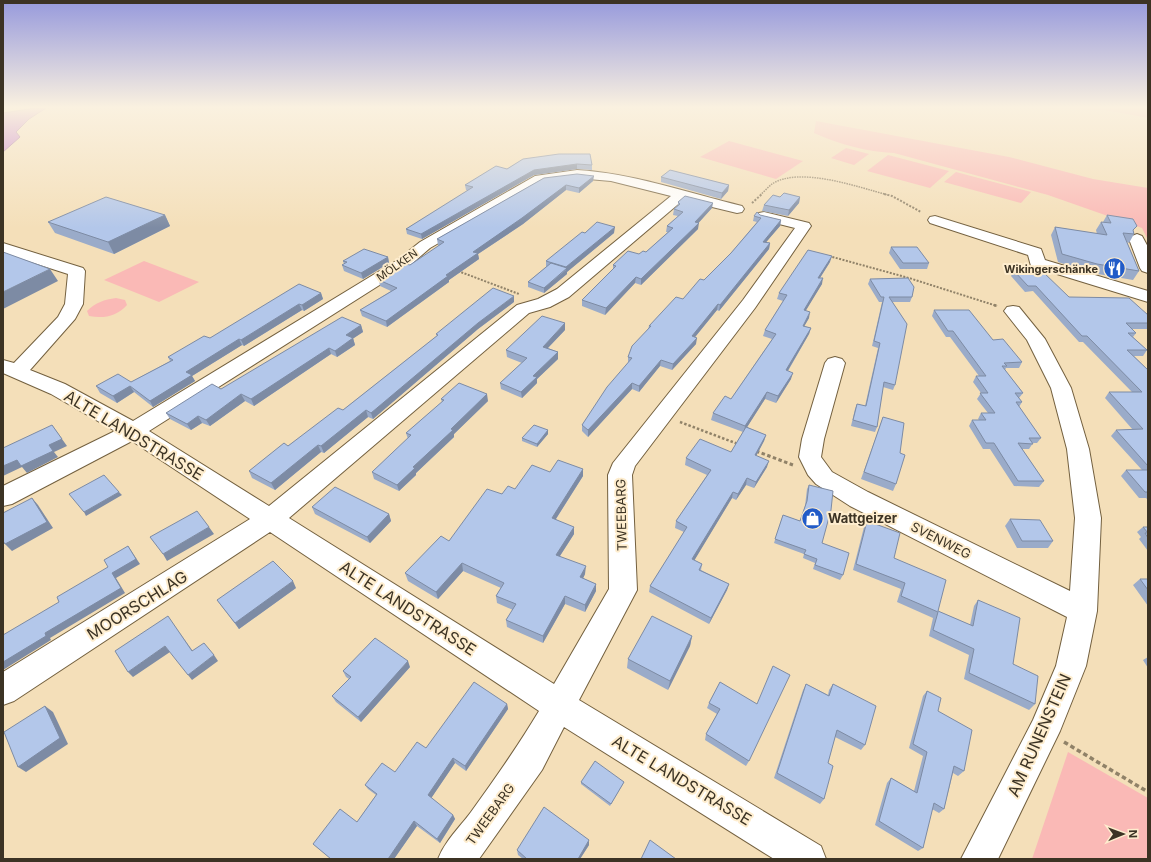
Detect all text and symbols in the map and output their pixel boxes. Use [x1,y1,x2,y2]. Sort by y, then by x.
street label: MÖLKEN [374,246,420,284]
restaurant icon: Wikingerschänke [1101,256,1127,282]
place label: Wikingerschänke [1004,262,1098,276]
street label: ALTE LANDSTRASSE [61,386,207,484]
street label: TWEEBARG [612,479,630,551]
shop icon: Wattgeizer [800,505,826,531]
place label: Wattgeizer [828,510,898,526]
street label: SVENWEG [908,518,974,562]
street label: ALTE LANDSTRASSE [336,556,480,660]
street label: MOORSCHLAG [83,566,191,644]
street label: AM RUNENSTEIN [1003,670,1075,800]
street label: ALTE LANDSTRASSE [609,731,755,829]
street label: TWEEBARG [462,780,518,848]
north arrow [1103,814,1143,854]
text: N [1126,830,1140,838]

